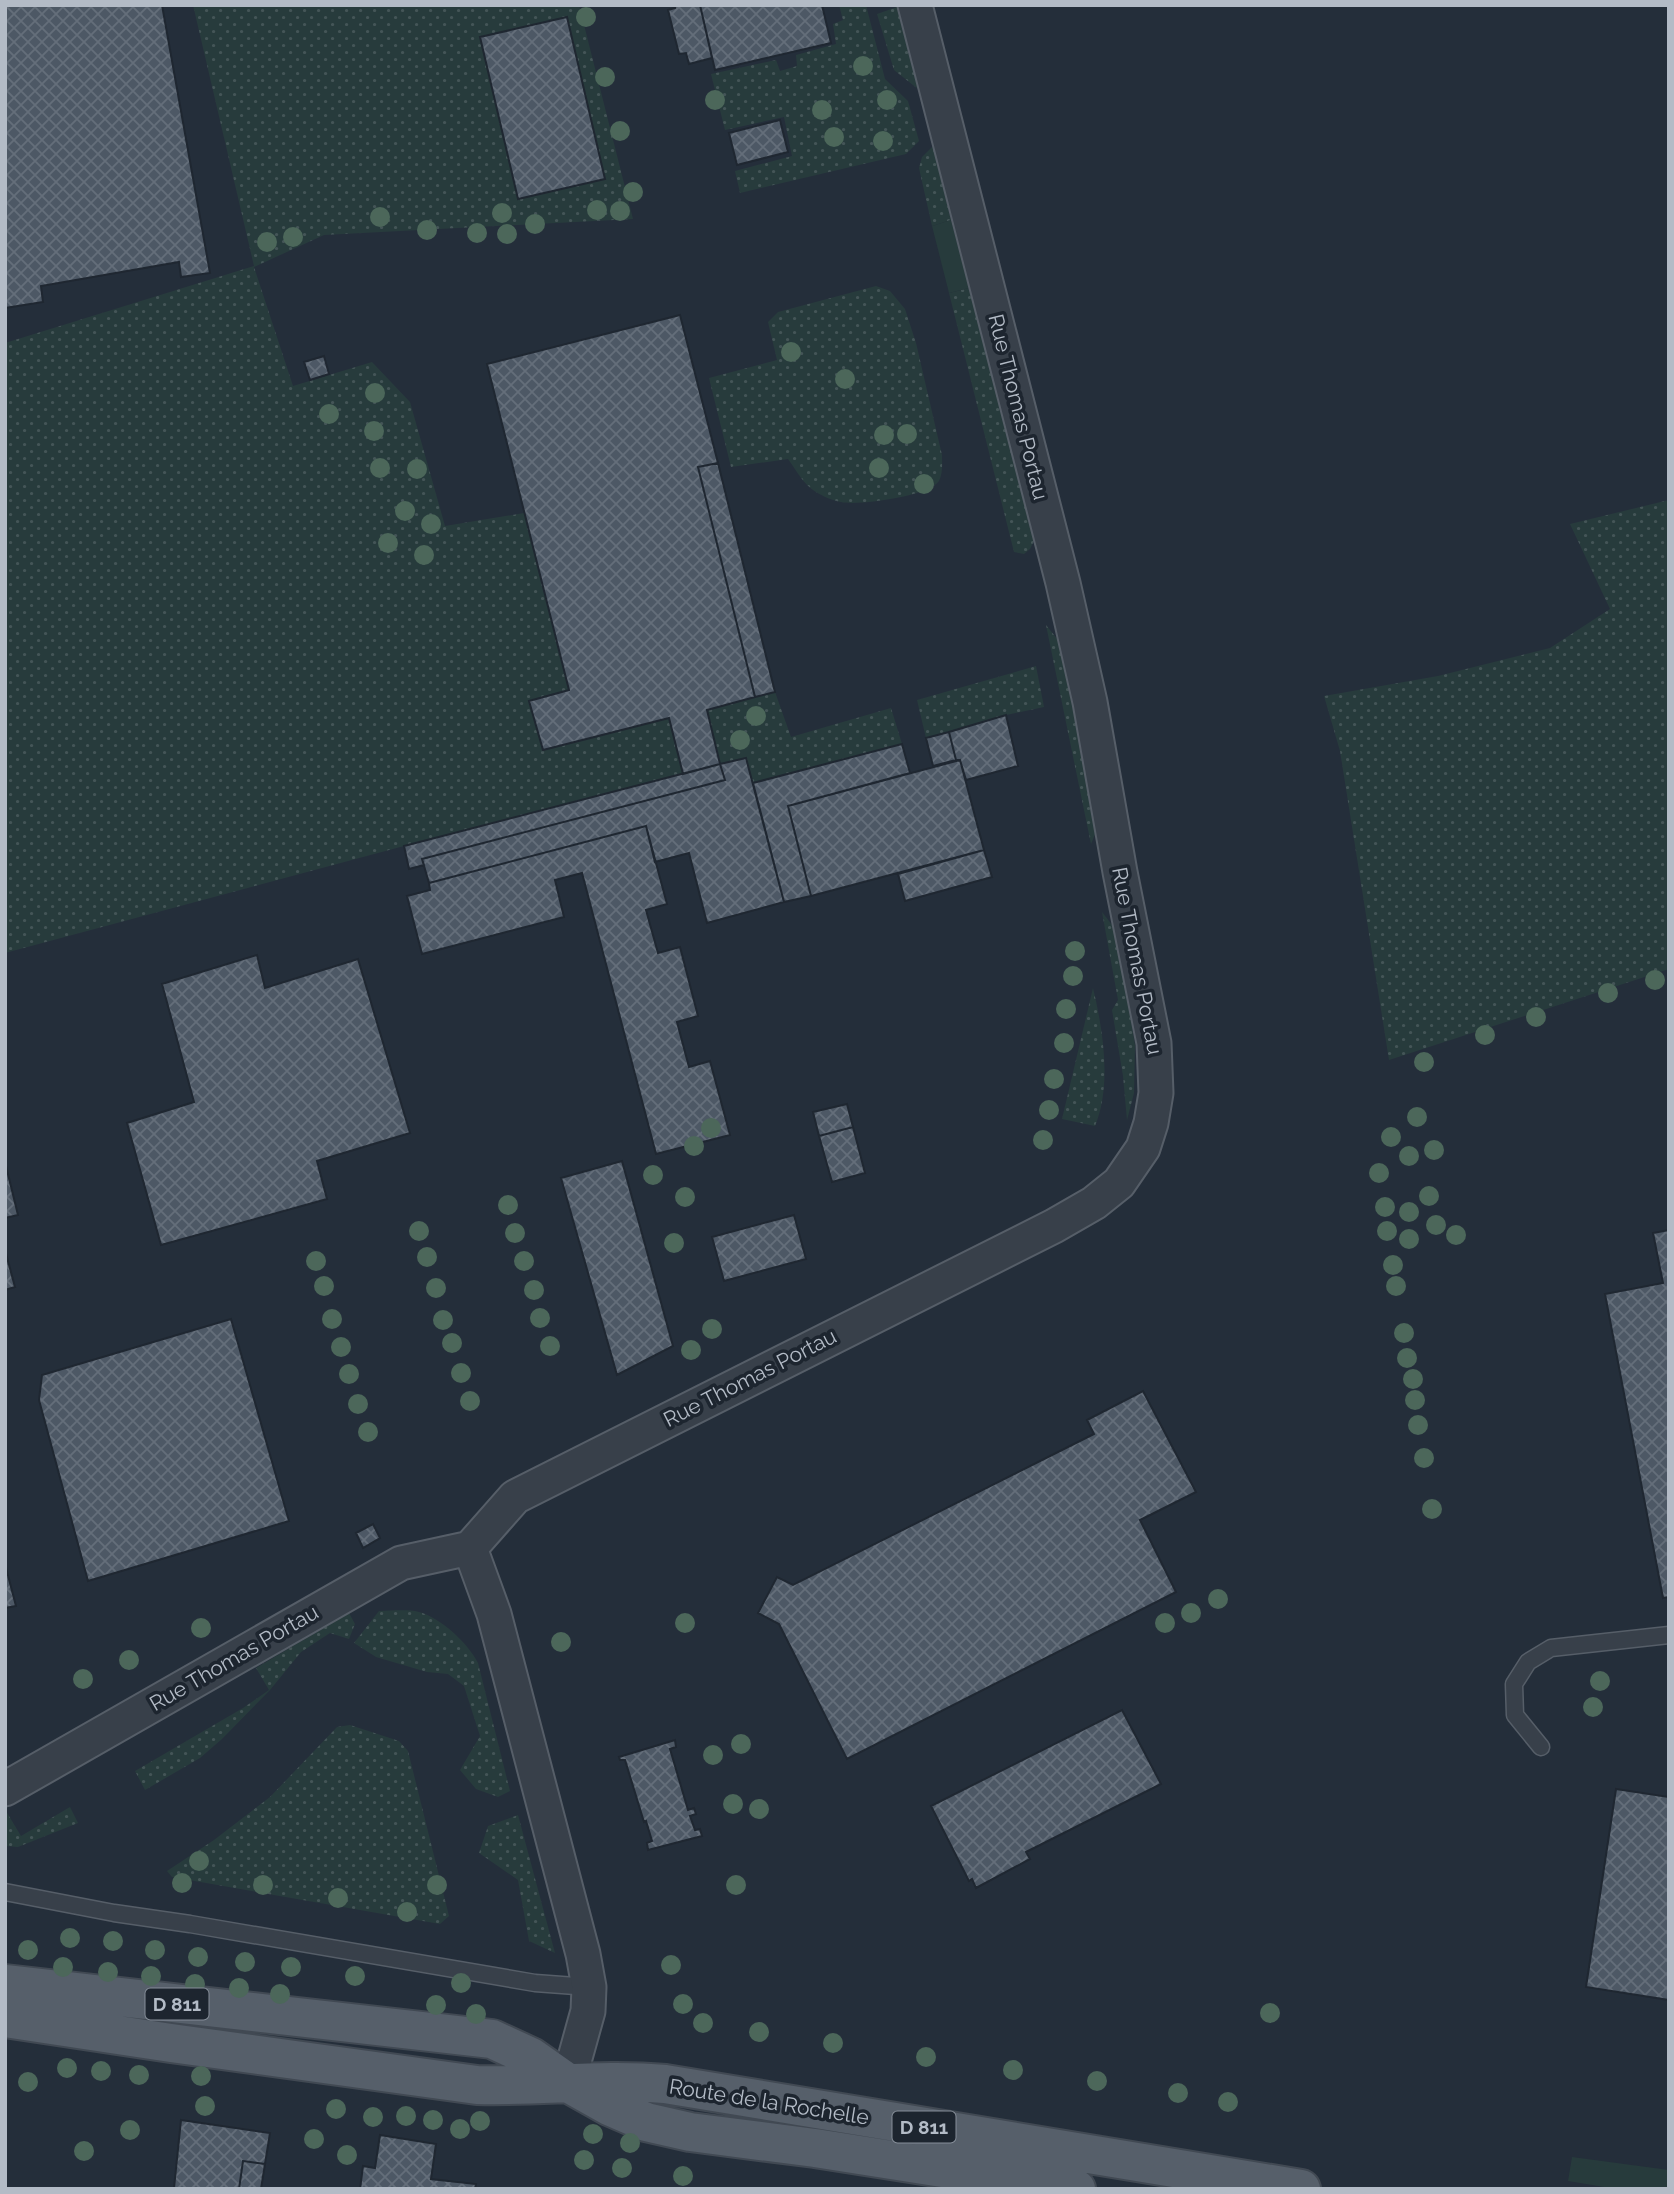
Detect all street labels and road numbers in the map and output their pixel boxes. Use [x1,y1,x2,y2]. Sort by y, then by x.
street label: Rue Thomas Portau [983,311,1054,502]
street label: Rue Thomas Portau [1107,865,1168,1057]
street label: Rue Thomas Portau [659,1323,840,1432]
street label: Rue Thomas Portau [145,1599,323,1716]
road number: D 811 [146,1988,208,2020]
street label: Route de la Rochelle [667,2073,871,2130]
road number: D 811 [892,2112,956,2142]

